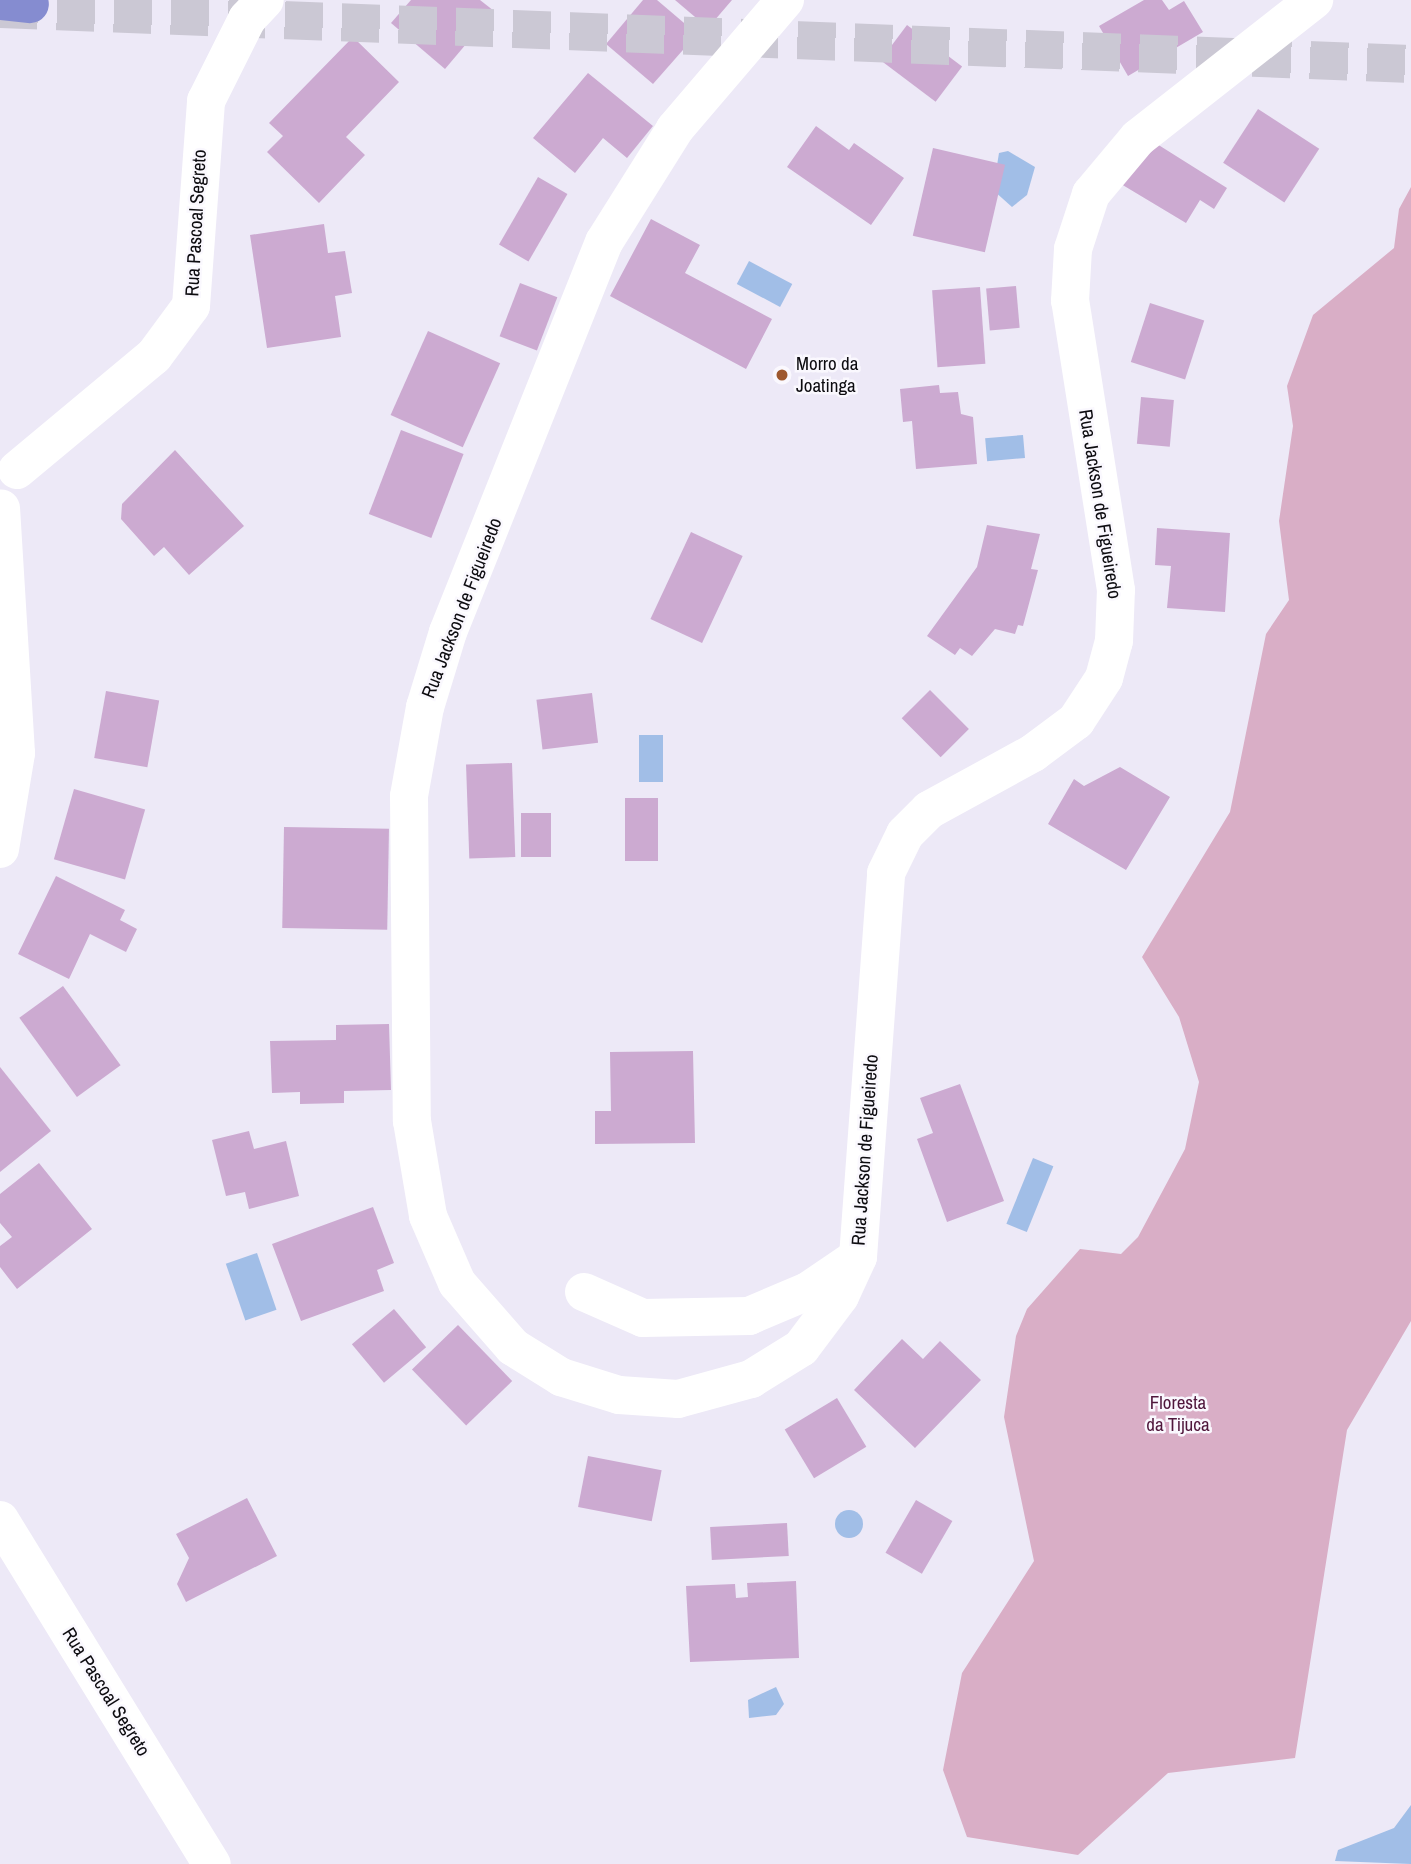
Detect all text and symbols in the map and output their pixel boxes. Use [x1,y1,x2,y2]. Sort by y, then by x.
street label: Rua Pascoal Segreto [181,149,211,297]
place label: Morro da Joatinga [796,353,858,397]
marker: Morro da Joatinga [774,367,790,383]
street label: Rua Jackson de Figueiredo [1074,408,1126,600]
street label: Rua Jackson de Figueiredo [417,515,507,701]
street label: Rua Jackson de Figueiredo [847,1054,883,1246]
park label: Floresta da Tijuca [1146,1392,1210,1436]
street label: Rua Pascoal Segreto [57,1624,155,1760]

